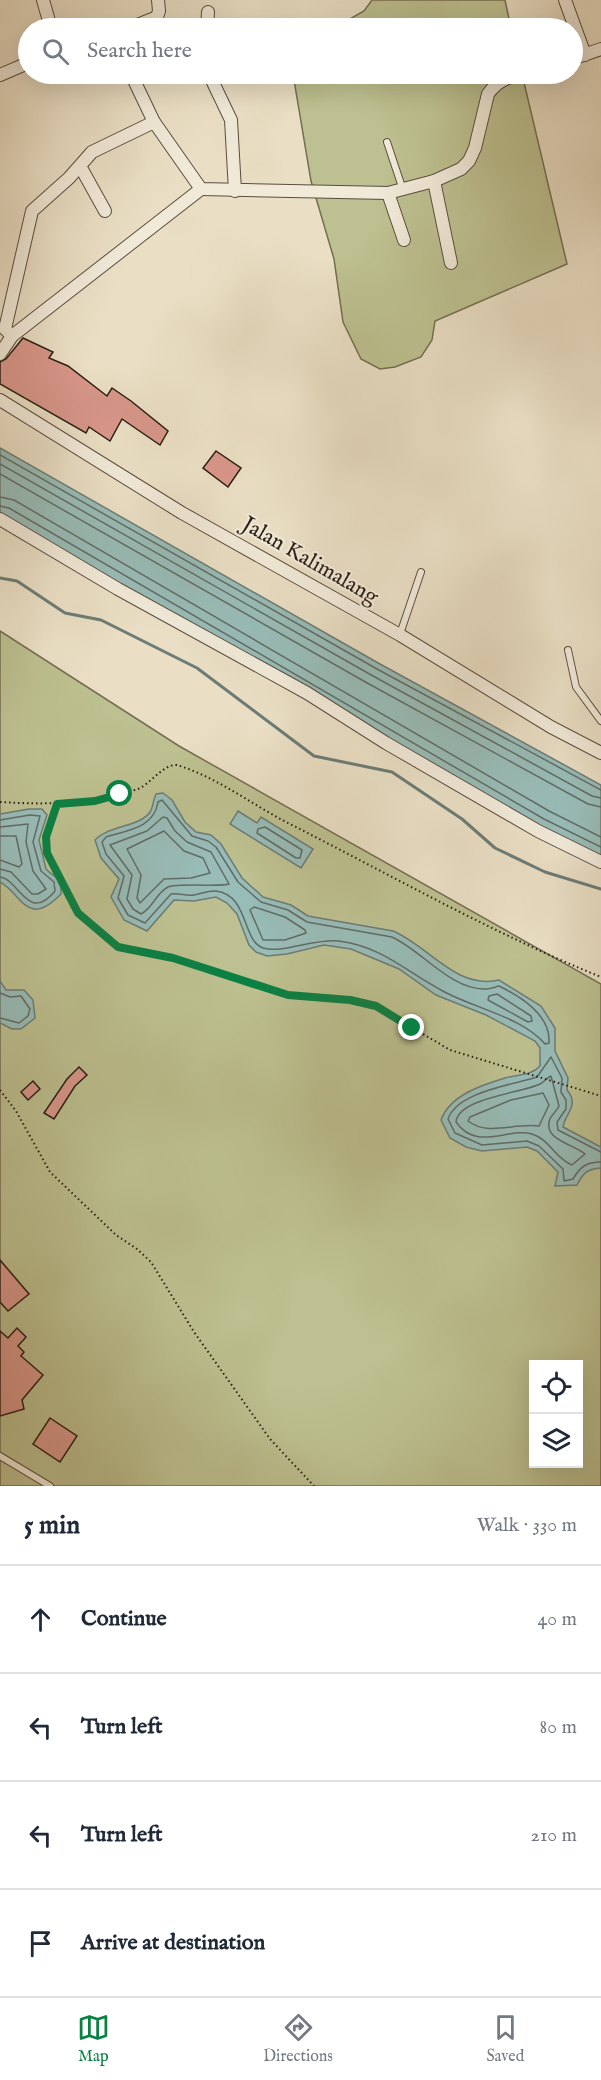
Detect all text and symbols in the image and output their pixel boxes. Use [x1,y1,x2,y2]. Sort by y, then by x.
search box [18,18,583,84]
icon: search [39,35,72,68]
text: Search here [87,37,192,65]
street label: Jalan Kalimalang [234,509,384,612]
route start [106,780,132,806]
route end [398,1014,424,1040]
map controls [529,1360,583,1468]
button: locate [529,1360,583,1414]
button: layers [529,1414,583,1468]
text: 5 min [24,1509,80,1542]
text: Walk · 330 m [477,1513,577,1538]
icon: ahead [24,1603,57,1636]
text: Continue [81,1605,167,1633]
text: 40 m [538,1607,577,1632]
icon: left [24,1711,57,1744]
text: Turn left [81,1713,163,1741]
text: 80 m [540,1715,577,1740]
icon: left [24,1819,57,1852]
text: Turn left [81,1821,163,1849]
text: 210 m [531,1823,577,1848]
icon: arrive [24,1927,57,1960]
text: Arrive at destination [81,1929,265,1957]
tab: Map [77,2011,110,2067]
tab: Directions [263,2011,333,2067]
tab: Saved [486,2011,524,2067]

